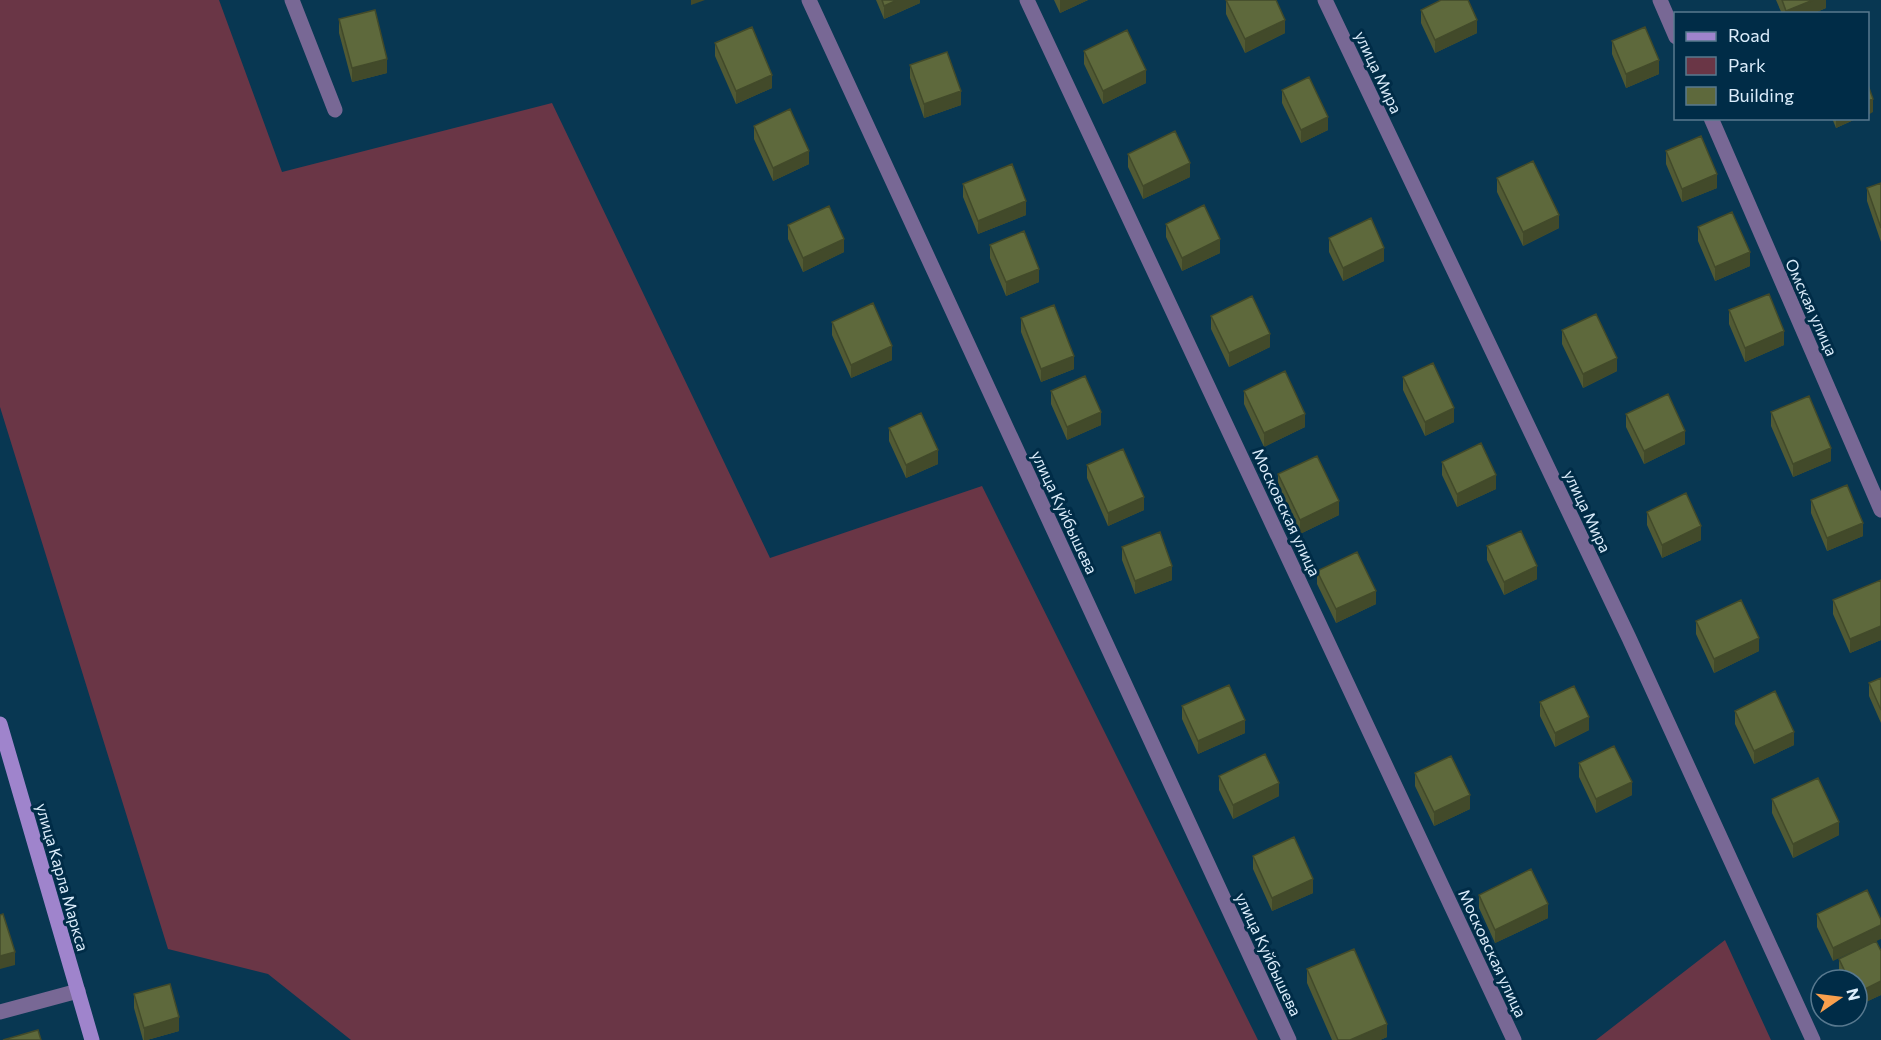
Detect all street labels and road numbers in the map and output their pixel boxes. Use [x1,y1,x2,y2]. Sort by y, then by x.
street label: улица Мира [1352,28,1406,116]
street label: Омская улица [1782,255,1842,359]
street label: Московская улица [1249,445,1325,579]
street label: улица Куйбышева [1028,447,1102,577]
street label: улица Мира [1561,467,1615,555]
street label: улица Карла Маркса [33,801,93,953]
street label: Московская улица [1455,886,1531,1020]
street label: улица Куйбышева [1232,889,1306,1019]

